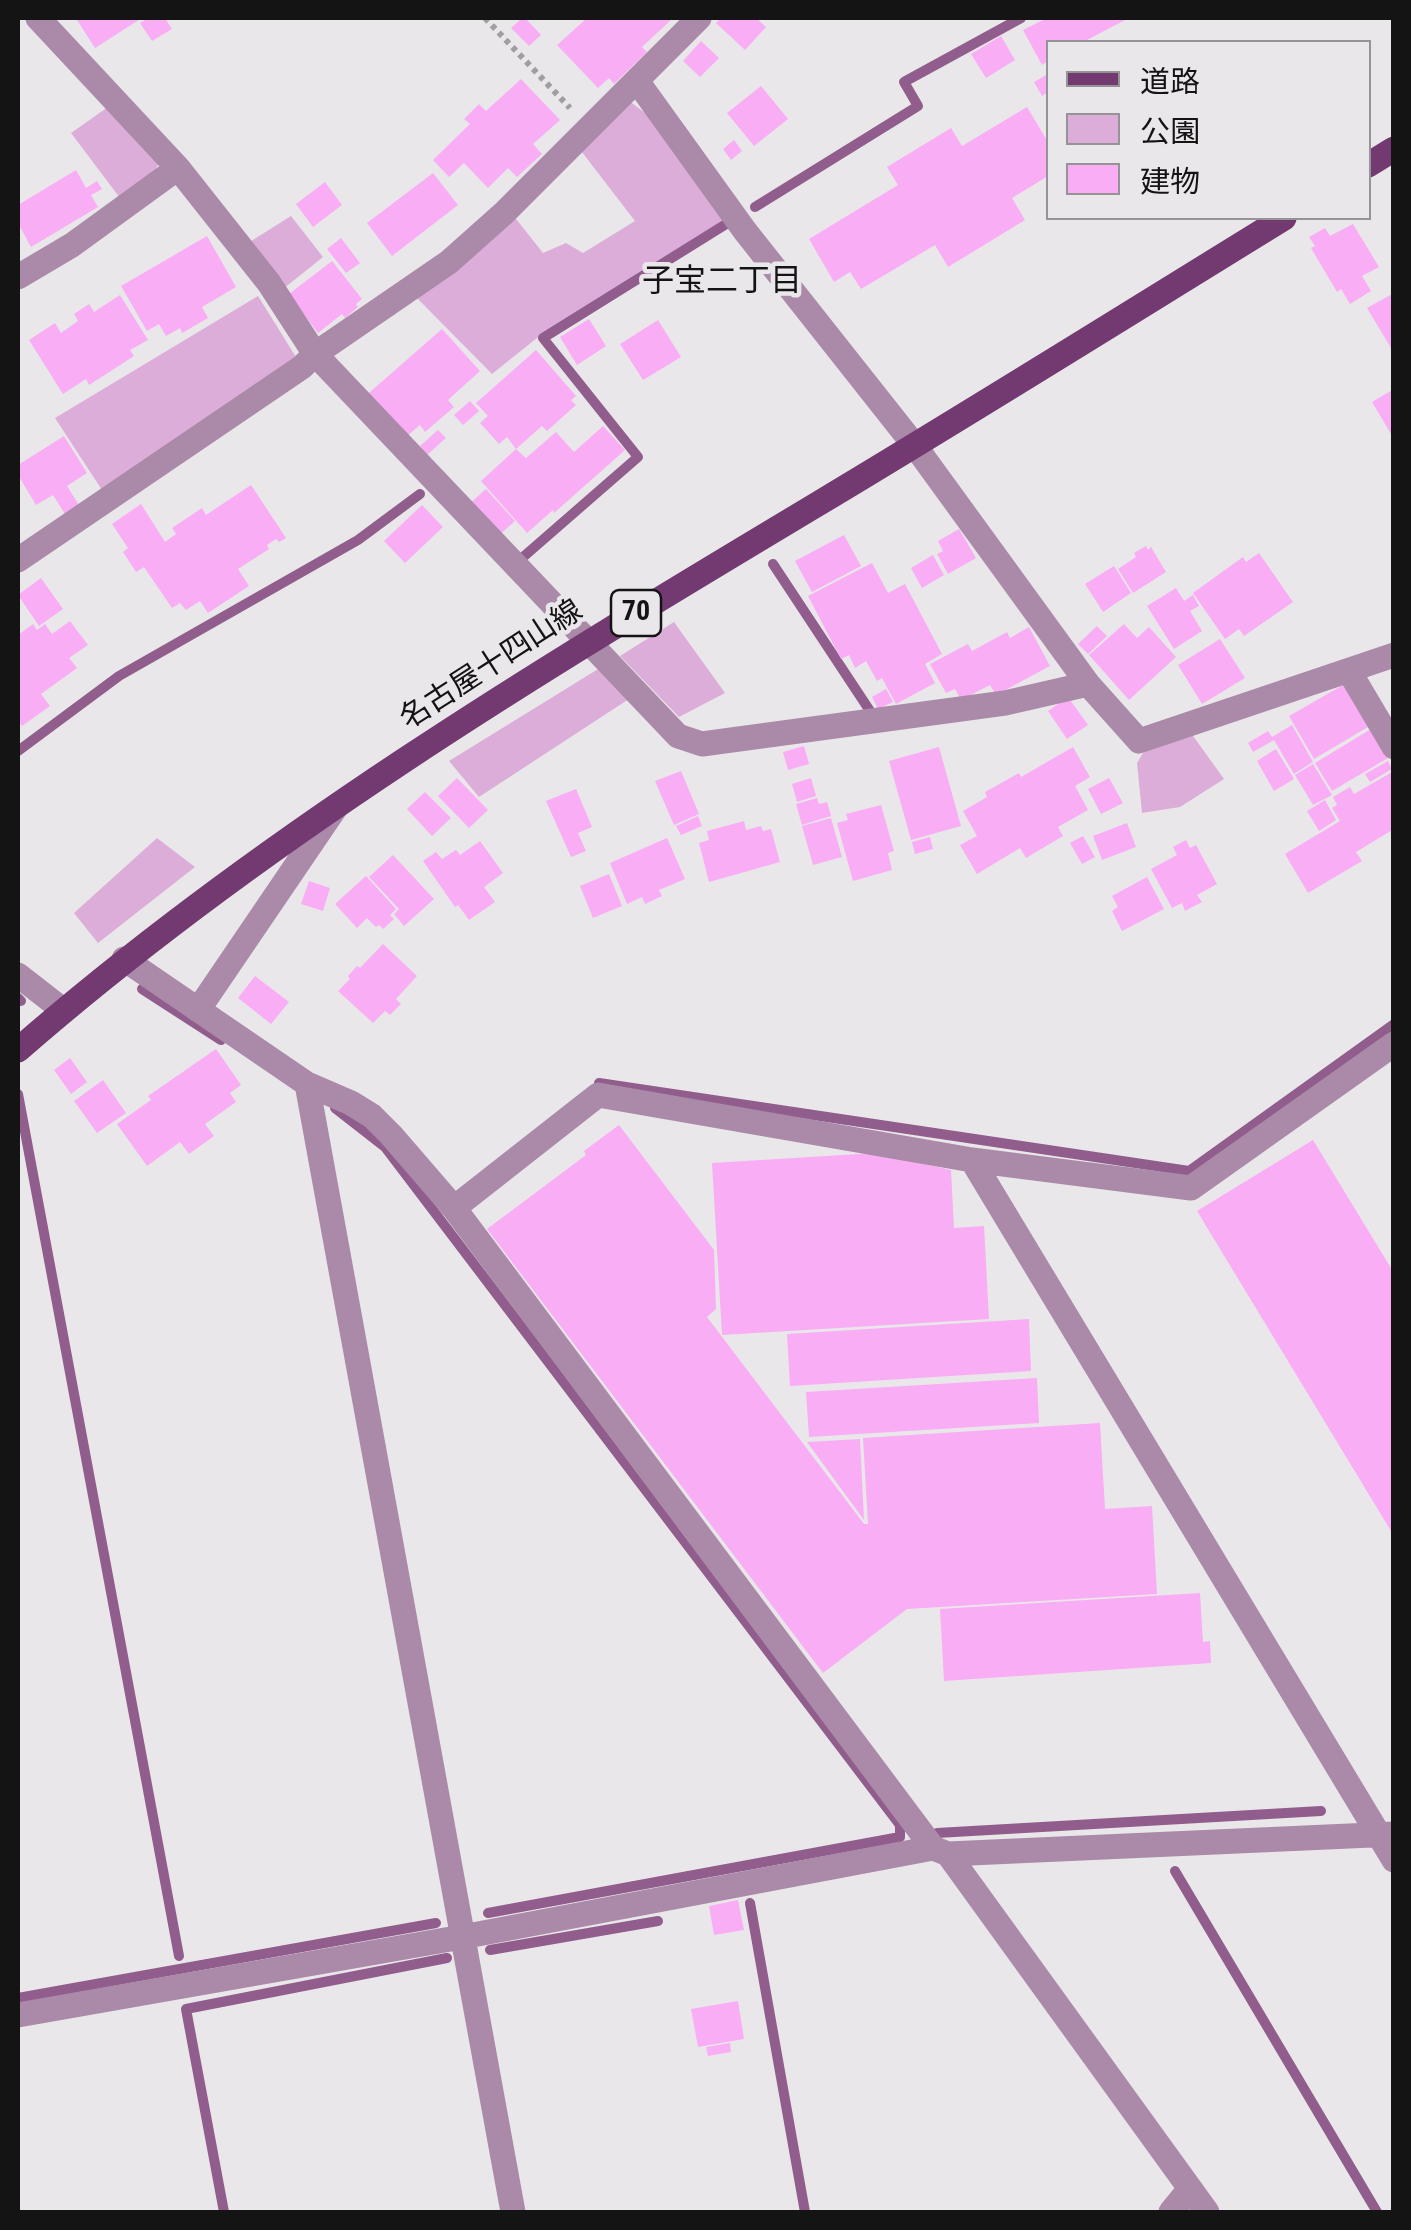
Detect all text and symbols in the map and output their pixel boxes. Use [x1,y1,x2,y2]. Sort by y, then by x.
legend [1046,40,1371,220]
text: 道路 [1140,64,1200,99]
text: 公園 [1140,114,1200,149]
text: 建物 [1140,164,1200,199]
district label: 子宝二丁目 [642,264,802,302]
road number: 70 [611,590,661,636]
street label: 名古屋十四山線 [394,594,590,738]

